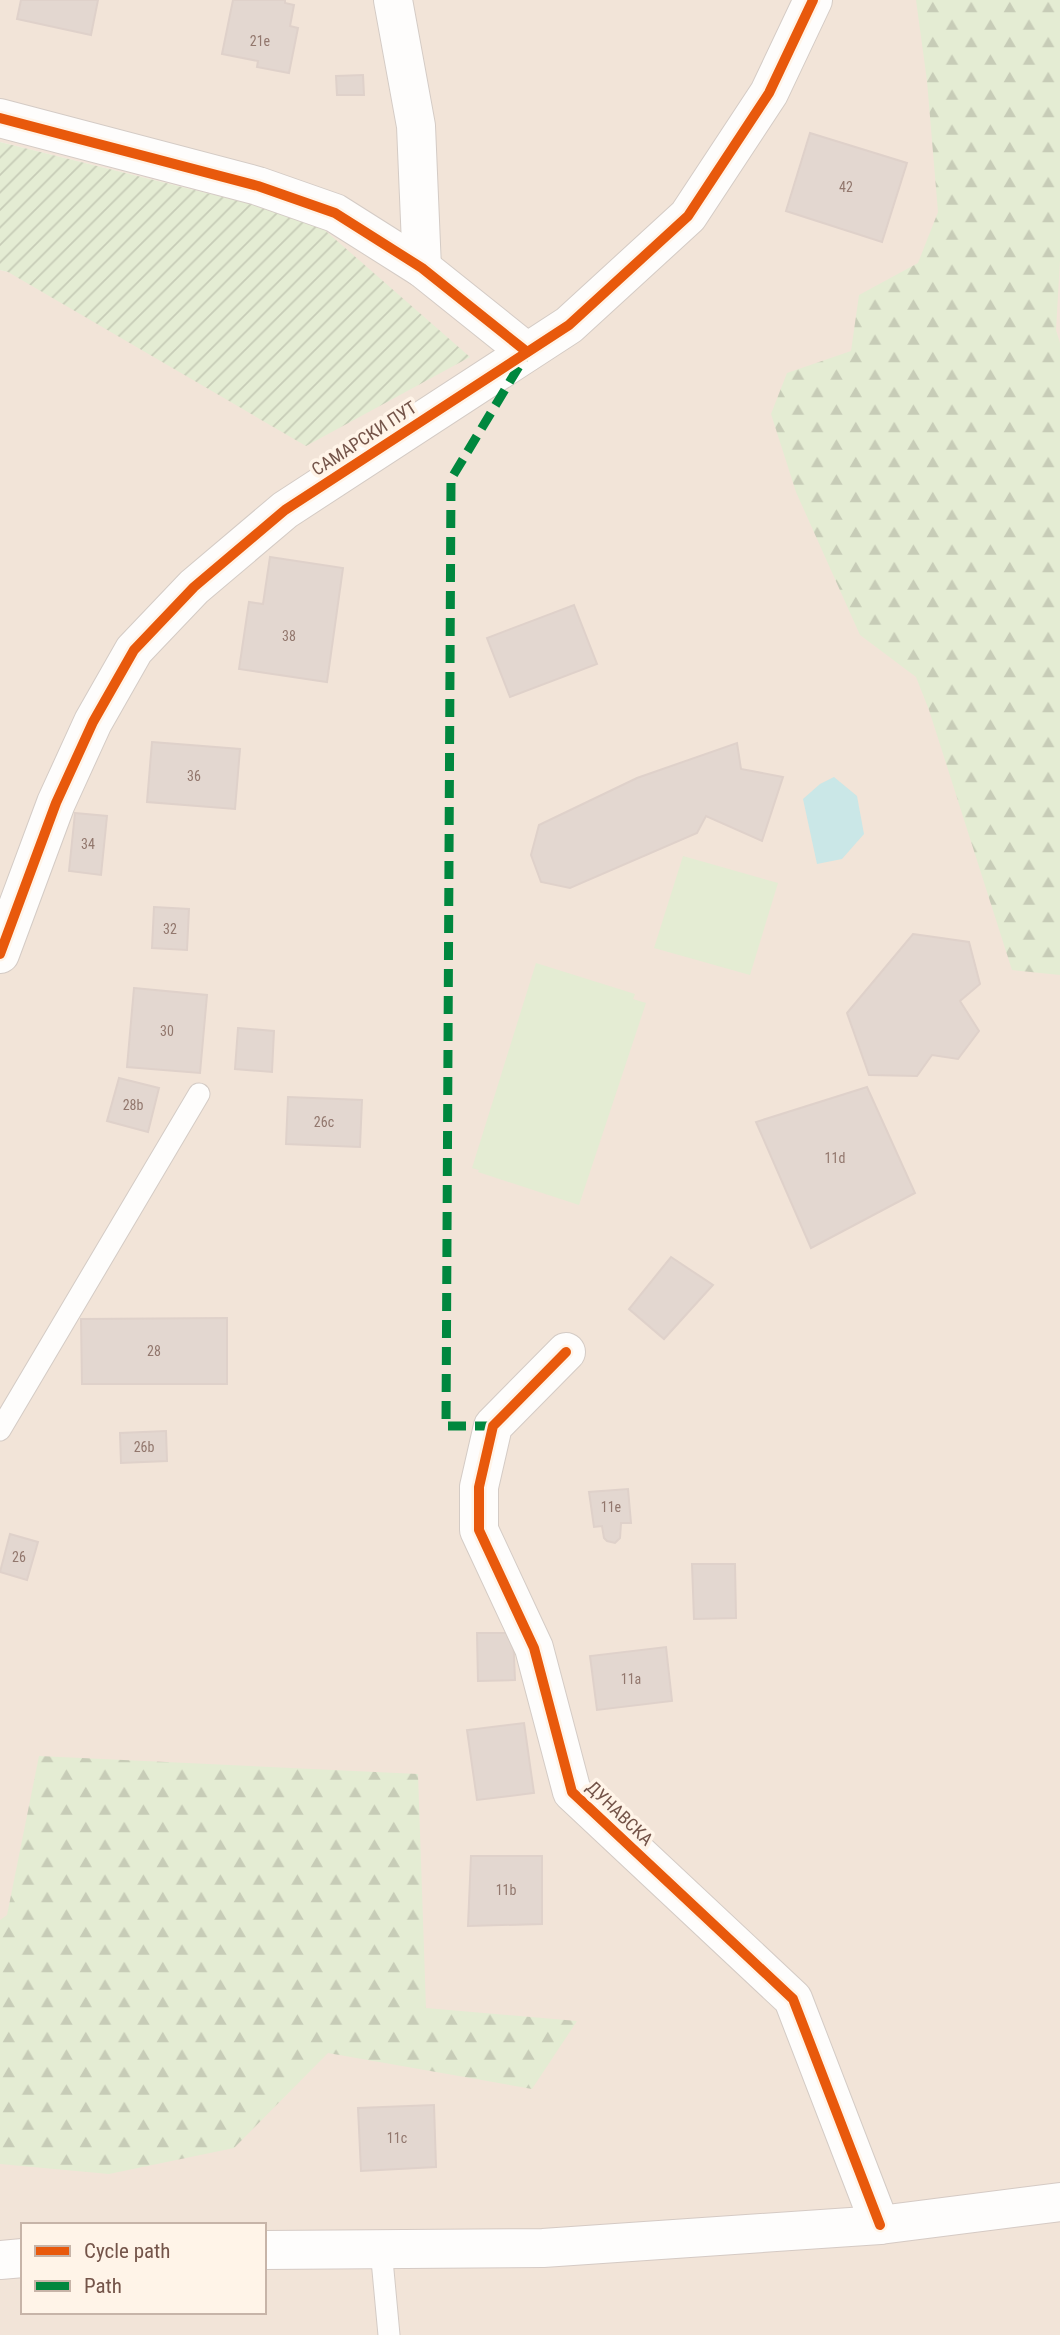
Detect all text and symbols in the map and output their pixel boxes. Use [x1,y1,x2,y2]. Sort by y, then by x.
house number: 21e [250,33,271,49]
house number: 42 [839,179,853,195]
street label: САМАРСКИ ПУТ [308,396,420,480]
house number: 38 [282,628,296,644]
house number: 36 [187,768,201,784]
house number: 34 [81,836,95,852]
house number: 32 [163,921,177,937]
house number: 30 [160,1023,174,1039]
house number: 28b [123,1097,143,1113]
house number: 26c [314,1114,334,1130]
house number: 11d [825,1150,845,1166]
house number: 28 [147,1343,161,1359]
house number: 26b [134,1439,154,1455]
house number: 11e [601,1499,622,1515]
house number: 26 [12,1549,26,1565]
house number: 11a [621,1671,641,1687]
street label: ДУНАВСКА [583,1776,658,1850]
house number: 11b [496,1882,516,1898]
house number: 11c [387,2130,407,2146]
legend [21,2223,266,2314]
text: Cycle path [84,2239,170,2263]
text: Path [84,2274,122,2298]

